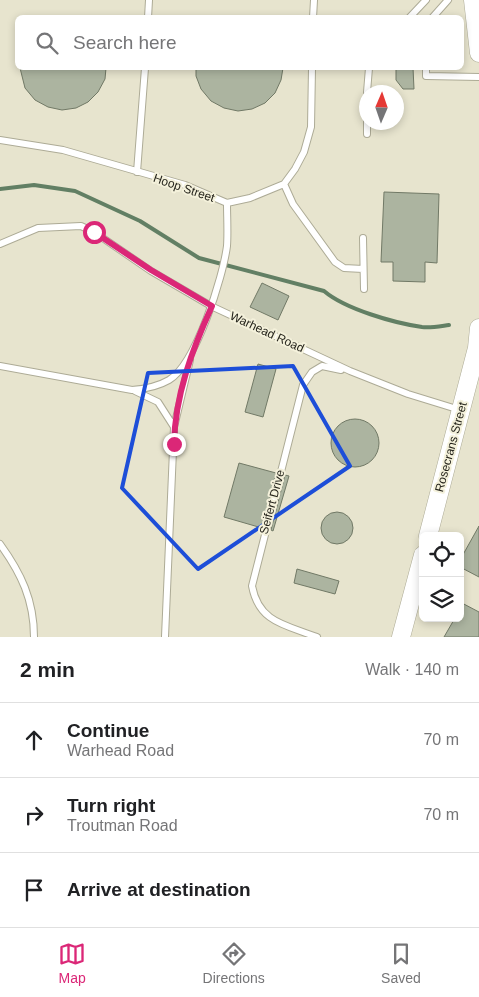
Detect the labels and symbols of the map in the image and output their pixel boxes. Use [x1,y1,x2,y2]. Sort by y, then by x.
north arrow [359,85,404,130]
street label: Hoop Street [151,171,217,205]
route start [83,221,106,244]
street label: Warhead Road [228,309,306,355]
street label: Rosecrans Street [432,400,470,494]
route end [163,433,186,456]
street label: Seifert Drive [257,468,287,536]

